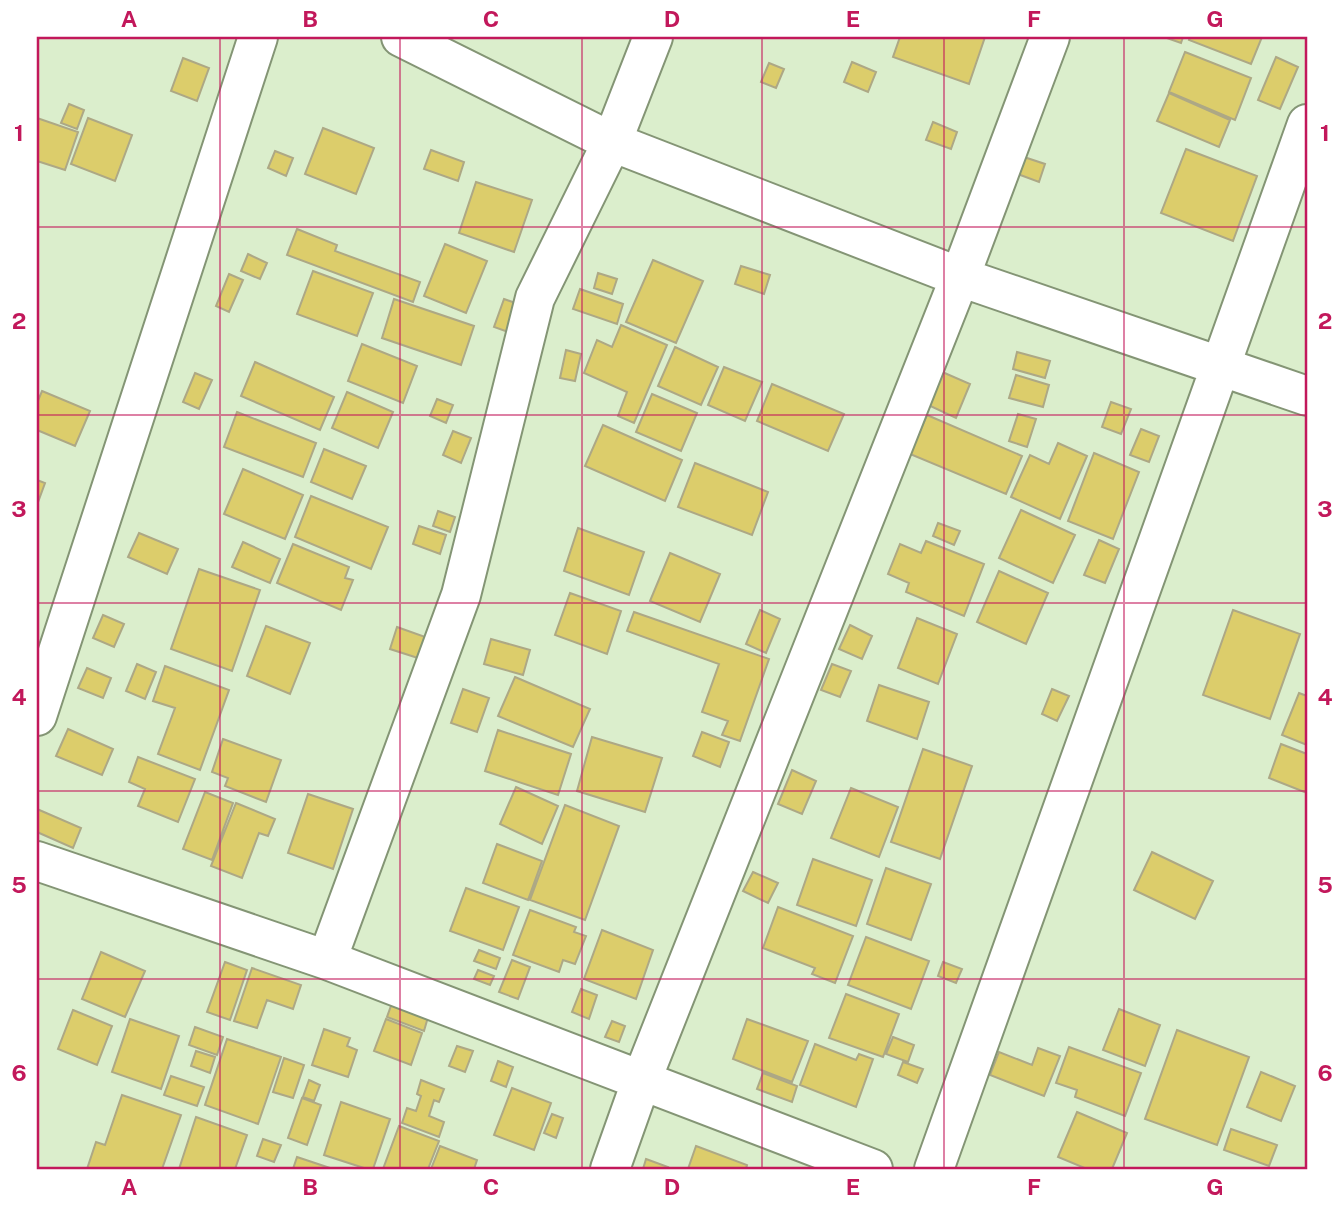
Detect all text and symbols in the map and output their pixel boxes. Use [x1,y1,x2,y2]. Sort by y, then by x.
text: A [121,5,138,32]
text: B [302,5,318,32]
text: C [483,5,499,32]
text: D [664,5,680,32]
text: E [846,5,860,32]
text: F [1027,5,1041,32]
text: G [1206,5,1224,32]
text: 1 [14,119,24,146]
text: 1 [1320,119,1330,146]
text: 2 [12,307,26,334]
text: 2 [1318,307,1332,334]
text: 3 [11,495,27,522]
text: 3 [1317,495,1333,522]
text: 4 [11,683,27,710]
text: 4 [1317,683,1333,710]
text: 5 [11,871,27,898]
text: 5 [1317,871,1333,898]
text: 6 [11,1059,27,1086]
text: 6 [1317,1059,1333,1086]
text: A [121,1173,138,1200]
text: B [302,1173,318,1200]
text: C [483,1173,499,1200]
text: D [664,1173,680,1200]
text: E [846,1173,860,1200]
text: F [1027,1173,1041,1200]
text: G [1206,1173,1224,1200]

